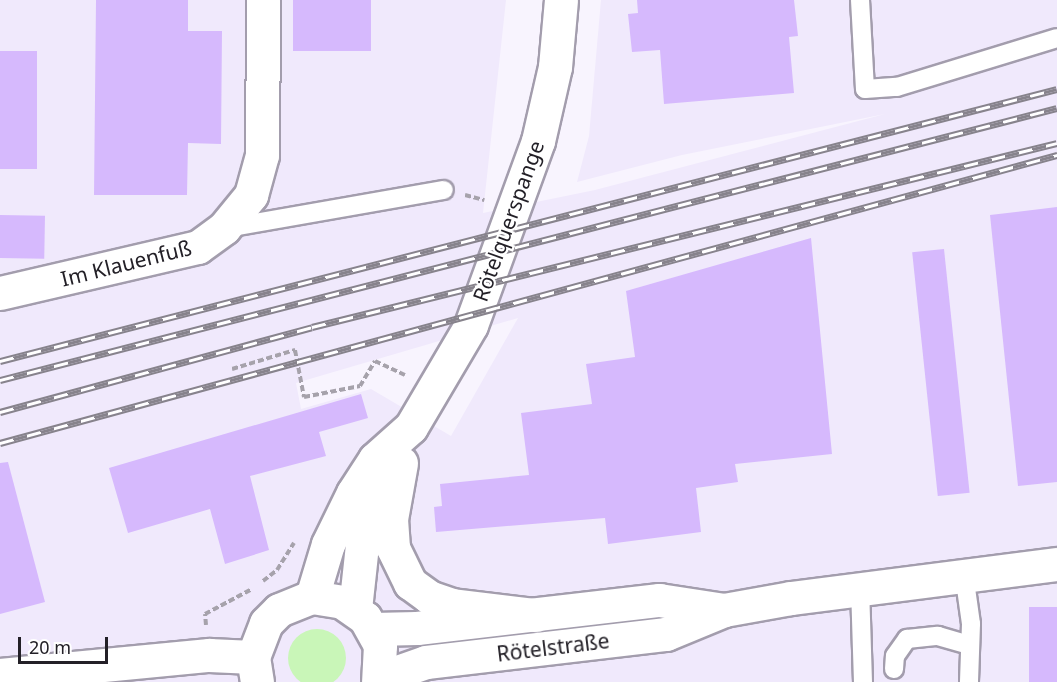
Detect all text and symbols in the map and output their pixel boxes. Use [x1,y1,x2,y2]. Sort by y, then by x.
street label: Rötelquerspange [467,137,549,305]
street label: Im Klauenfuß [58,235,194,291]
scale bar [21,625,111,663]
street label: Rötelstraße [495,628,611,666]
text: 20 m [29,635,71,659]

